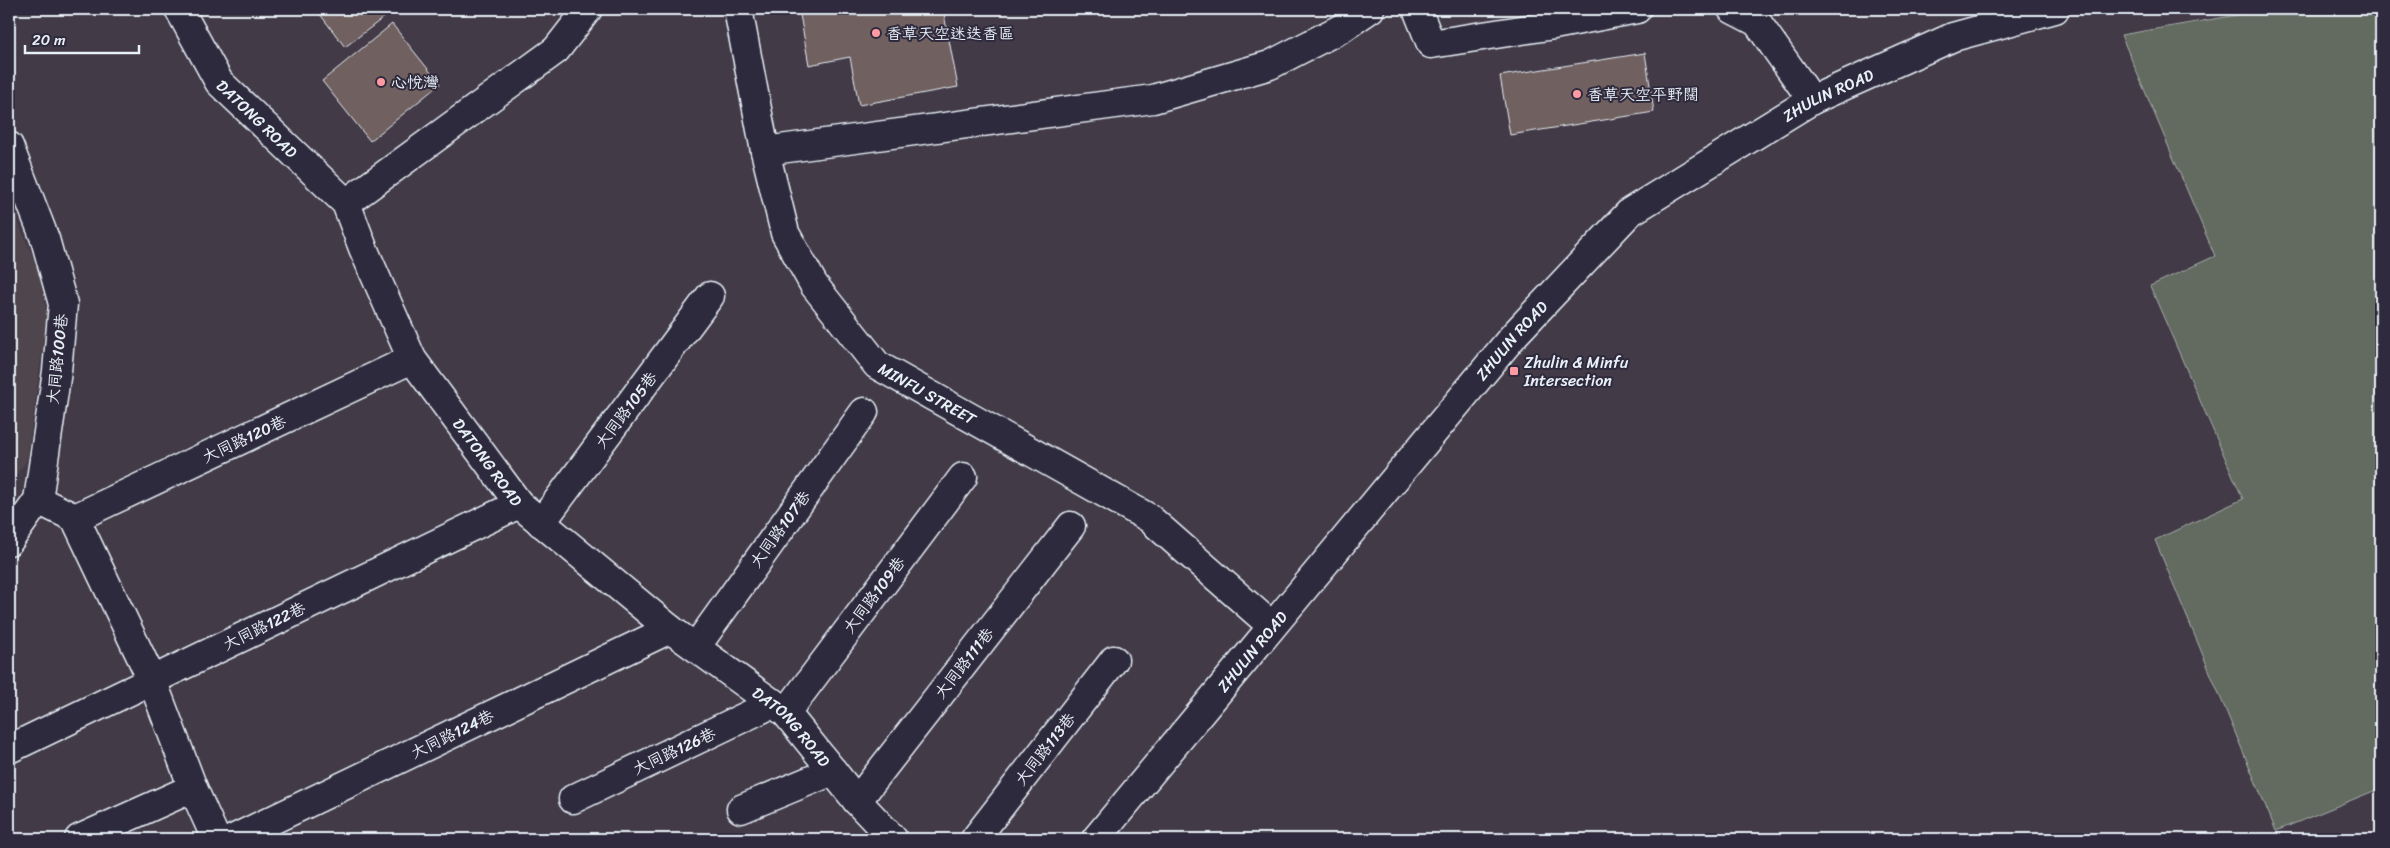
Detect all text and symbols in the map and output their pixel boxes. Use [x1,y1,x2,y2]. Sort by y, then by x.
place label: 香草天空迷迭香區 [886,19,1014,48]
scale bar [25,22,139,54]
text: 20 m [32,27,66,53]
marker: 香草天空迷迭香區 [870,27,882,39]
street label: ZHULIN ROAD [1776,60,1879,130]
place label: 心悅灣 [391,68,439,97]
street label: DATONG ROAD [209,72,305,165]
marker: 心悅灣 [375,76,387,88]
place label: 香草天空平野闊 [1587,80,1699,109]
marker: 香草天空平野闊 [1571,88,1583,100]
street label: ZHULIN ROAD [1468,293,1555,387]
street label: 大同路100巷 [38,312,76,406]
place label: Zhulin & Minfu Intersection [1523,348,1629,395]
street label: MINFU STREET [873,354,983,433]
street label: 大同路105巷 [587,365,665,455]
marker: Zhulin & Minfu Intersection [1508,365,1520,377]
street label: 大同路120巷 [197,407,291,471]
street label: DATONG ROAD [445,411,531,513]
street label: 大同路107巷 [742,484,818,574]
street label: 大同路109巷 [835,550,913,640]
street label: 大同路122巷 [217,593,311,659]
street label: ZHULIN ROAD [1209,603,1295,699]
street label: 大同路111巷 [927,621,1001,705]
street label: DATONG ROAD [746,678,839,774]
street label: 大同路124巷 [405,701,499,767]
street label: 大同路113巷 [1007,706,1083,792]
street label: 大同路126巷 [627,719,721,783]

